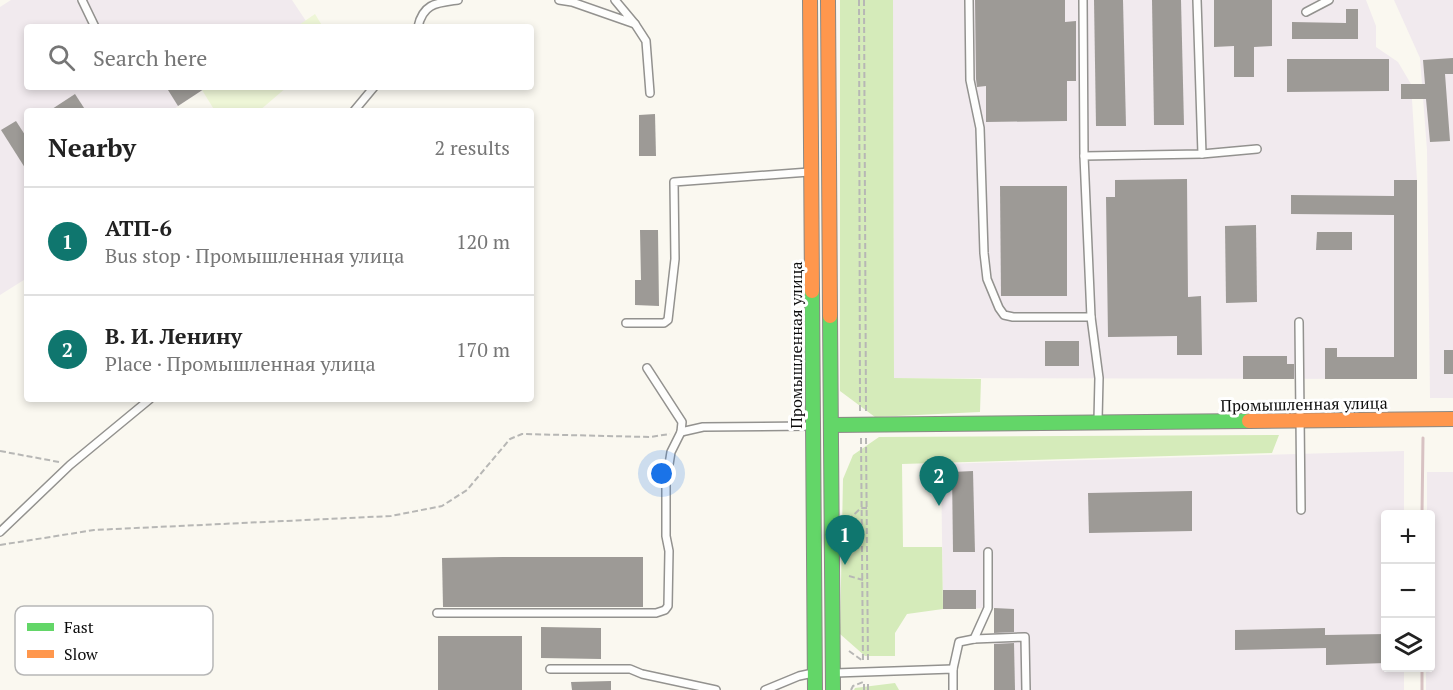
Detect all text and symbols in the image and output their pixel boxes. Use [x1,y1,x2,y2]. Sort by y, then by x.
search box [24,24,534,90]
icon: search [45,41,78,74]
text: Search here [93,43,207,72]
text: Nearby [48,130,136,164]
text: 2 results [435,134,510,161]
text: АТП-6 [105,213,172,242]
text: 1 [62,228,73,255]
text: 120 m [456,228,510,255]
text: Bus stop · Промышленная улица [105,242,404,269]
street label: Промышленная улица [785,261,807,429]
text: В. И. Ленину [105,321,242,350]
text: 2 [62,336,73,363]
text: 170 m [456,336,510,363]
text: Place · Промышленная улица [105,350,376,377]
street label: Промышленная улица [1220,392,1388,416]
pin: 2 [920,456,958,506]
your location [647,459,676,488]
map controls [1381,510,1435,672]
button: + [1381,510,1435,564]
pin: 1 [826,516,864,565]
button: − [1381,564,1435,618]
legend [15,606,213,675]
text: Fast [64,616,94,638]
button: layers [1381,618,1435,672]
text: Slow [64,643,98,665]

